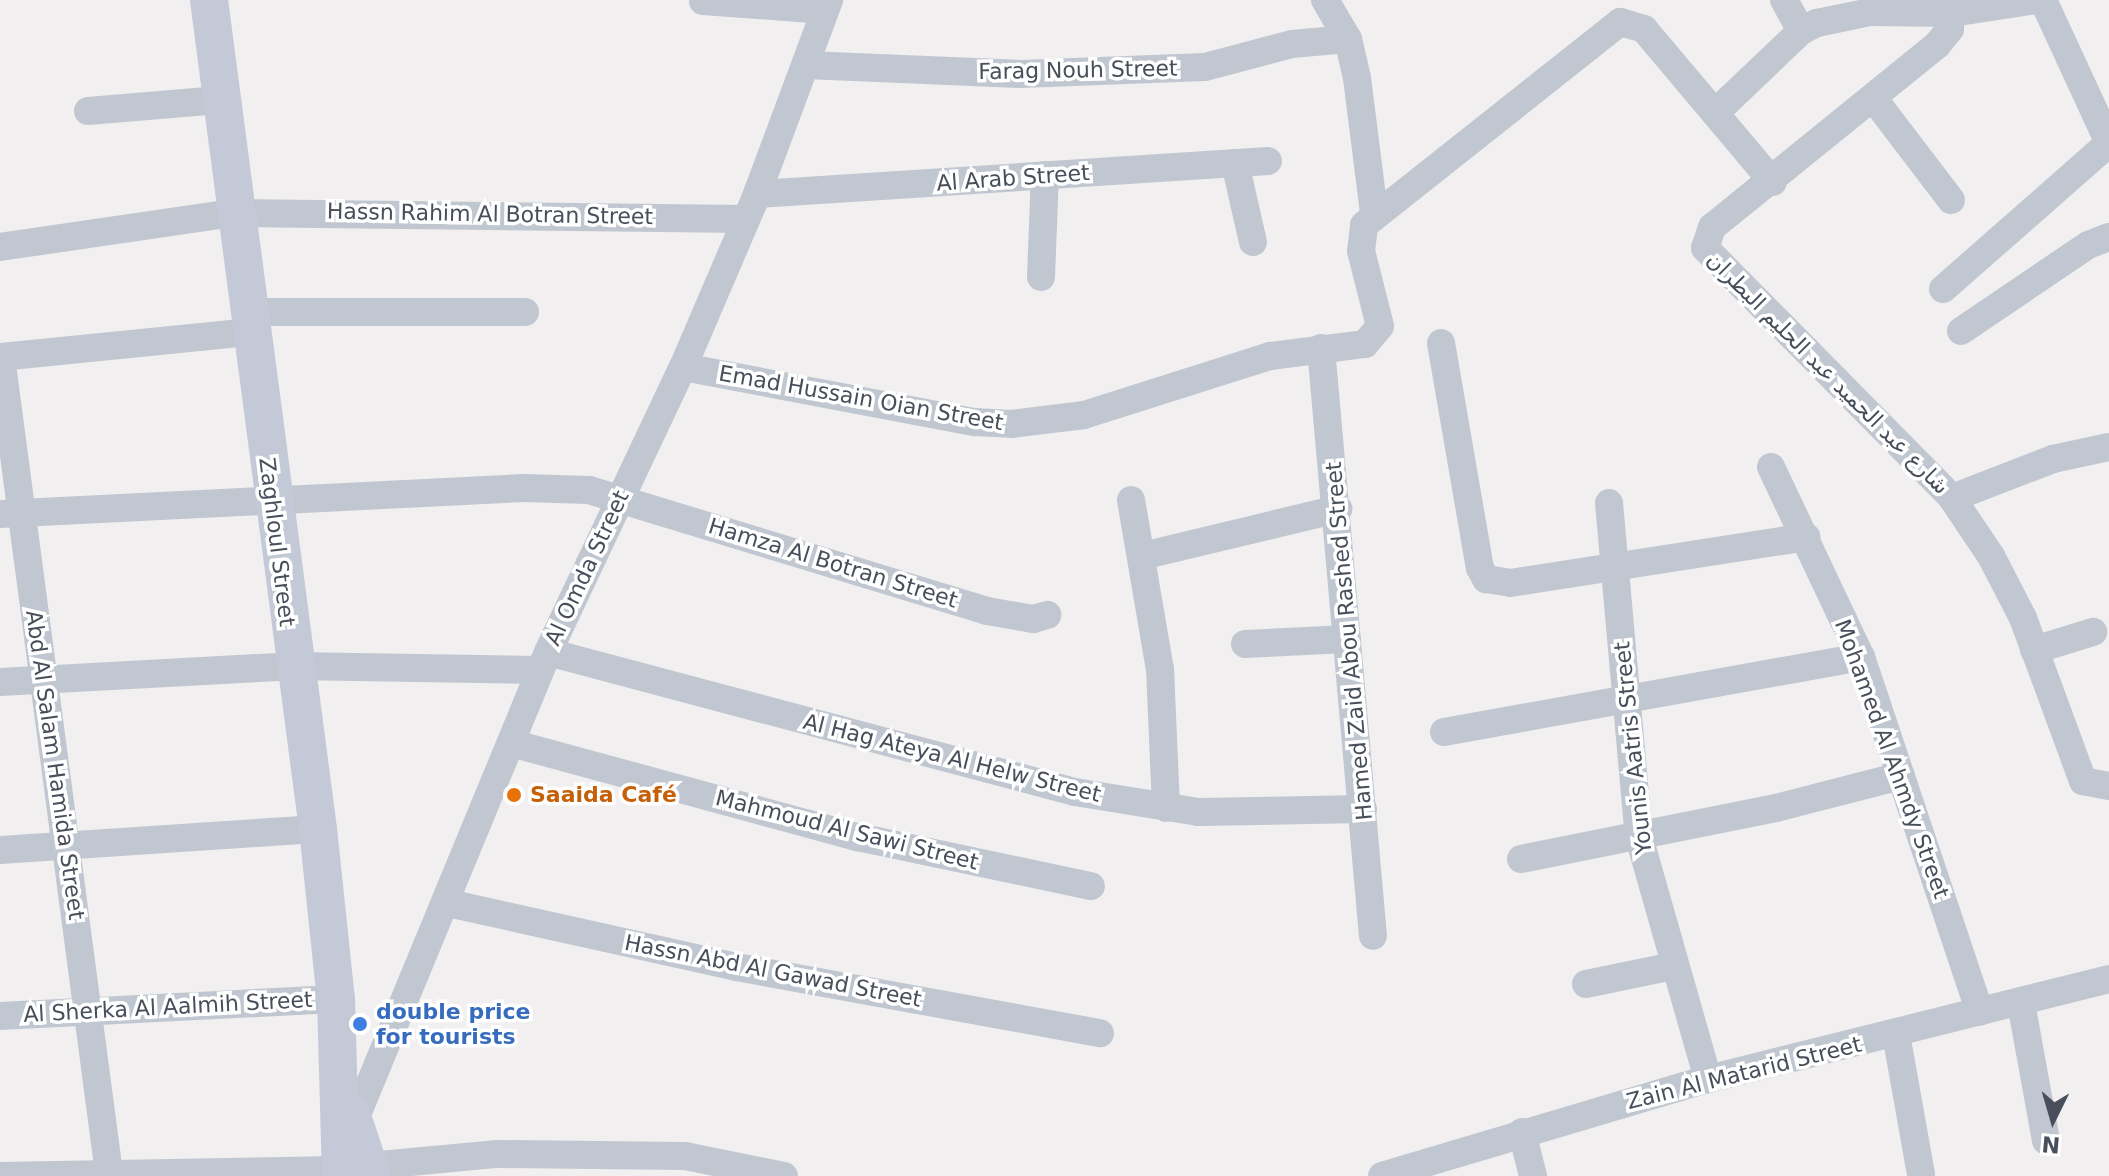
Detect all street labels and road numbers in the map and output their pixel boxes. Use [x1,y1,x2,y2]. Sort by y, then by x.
street label: Farag Nouh Street [978,55,1178,85]
street label: Al Arab Street [935,159,1091,197]
street label: Hassn Rahim Al Botran Street [327,198,653,230]
street label: شارع عبد الحميد عبد الحليم البطران [1701,246,1955,500]
street label: Emad Hussain Oian Street [717,360,1005,436]
street label: Zaghloul Street [254,456,300,628]
street label: Hamed Zaid Abou Rashed Street [1320,461,1378,821]
street label: Al Omda Street [539,486,635,650]
street label: Hamza Al Botran Street [705,512,961,614]
street label: Abd Al Salam Hamida Street [20,608,90,922]
street label: Mohamed Al Ahmdy Street [1829,616,1955,902]
street label: Younis Aatris Street [1609,640,1657,856]
street label: Al Hag Ateya Al Helw Street [801,708,1103,808]
street label: Mahmoud Al Sawi Street [713,785,981,875]
street label: Hassn Abd Al Gawad Street [622,929,924,1013]
street label: Al Sherka Al Aalmih Street [23,986,313,1028]
street label: Zain Al Matarid Street [1624,1031,1864,1115]

